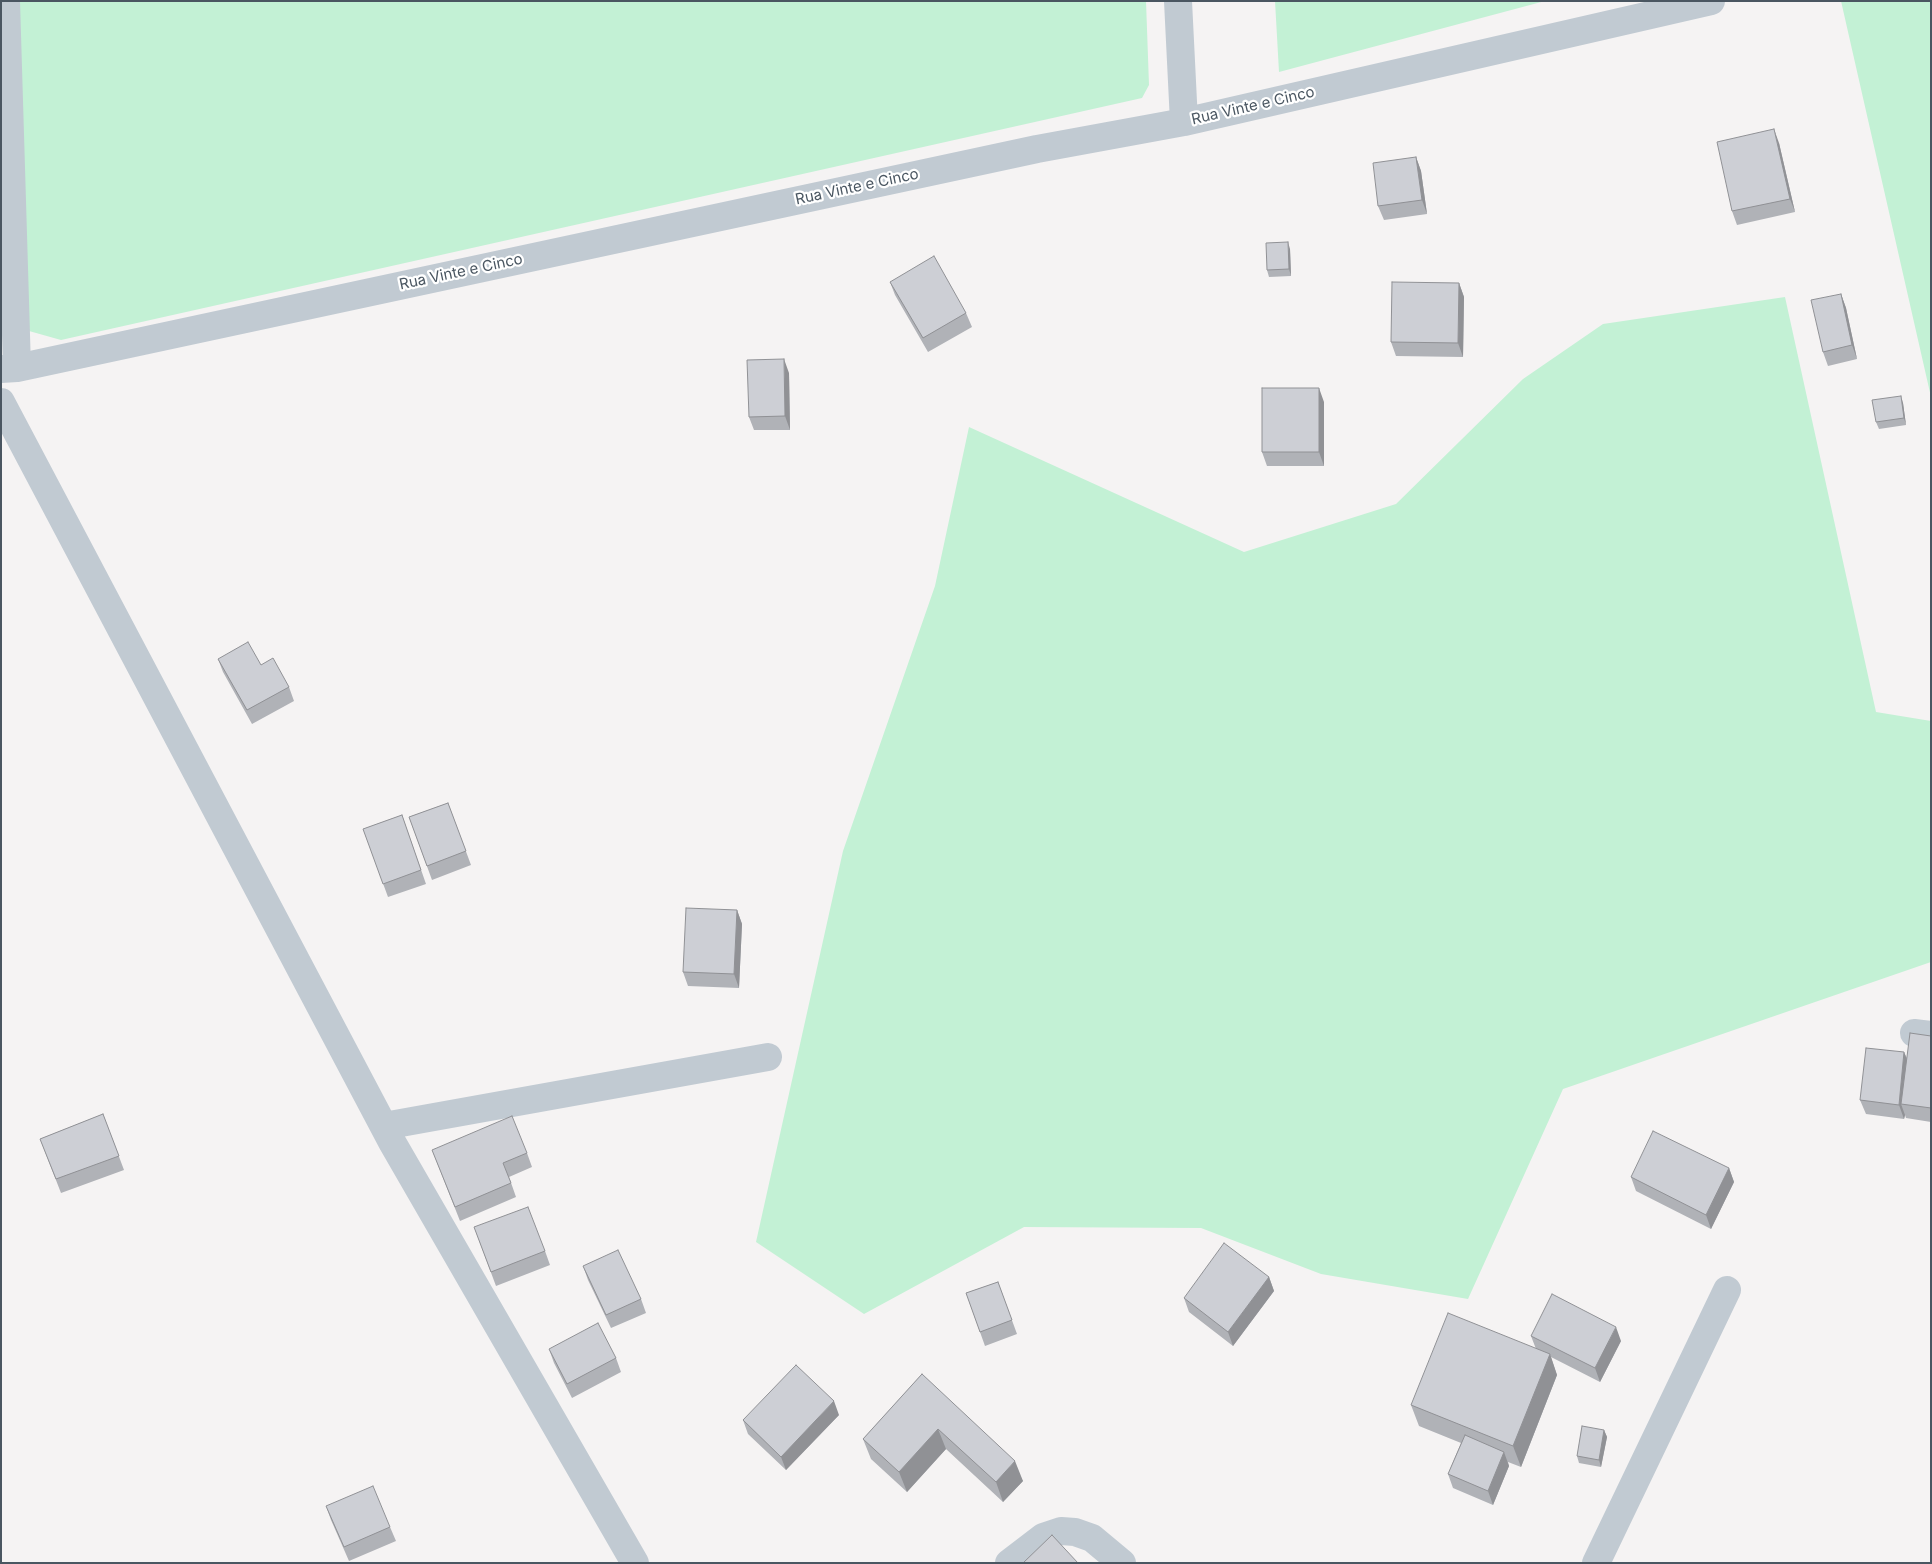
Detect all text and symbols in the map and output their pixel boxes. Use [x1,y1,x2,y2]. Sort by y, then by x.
street label: Rua Vinte e Cinco [1190,83,1316,129]
street label: Rua Vinte e Cinco [794,165,920,209]
street label: Rua Vinte e Cinco [398,250,524,294]

